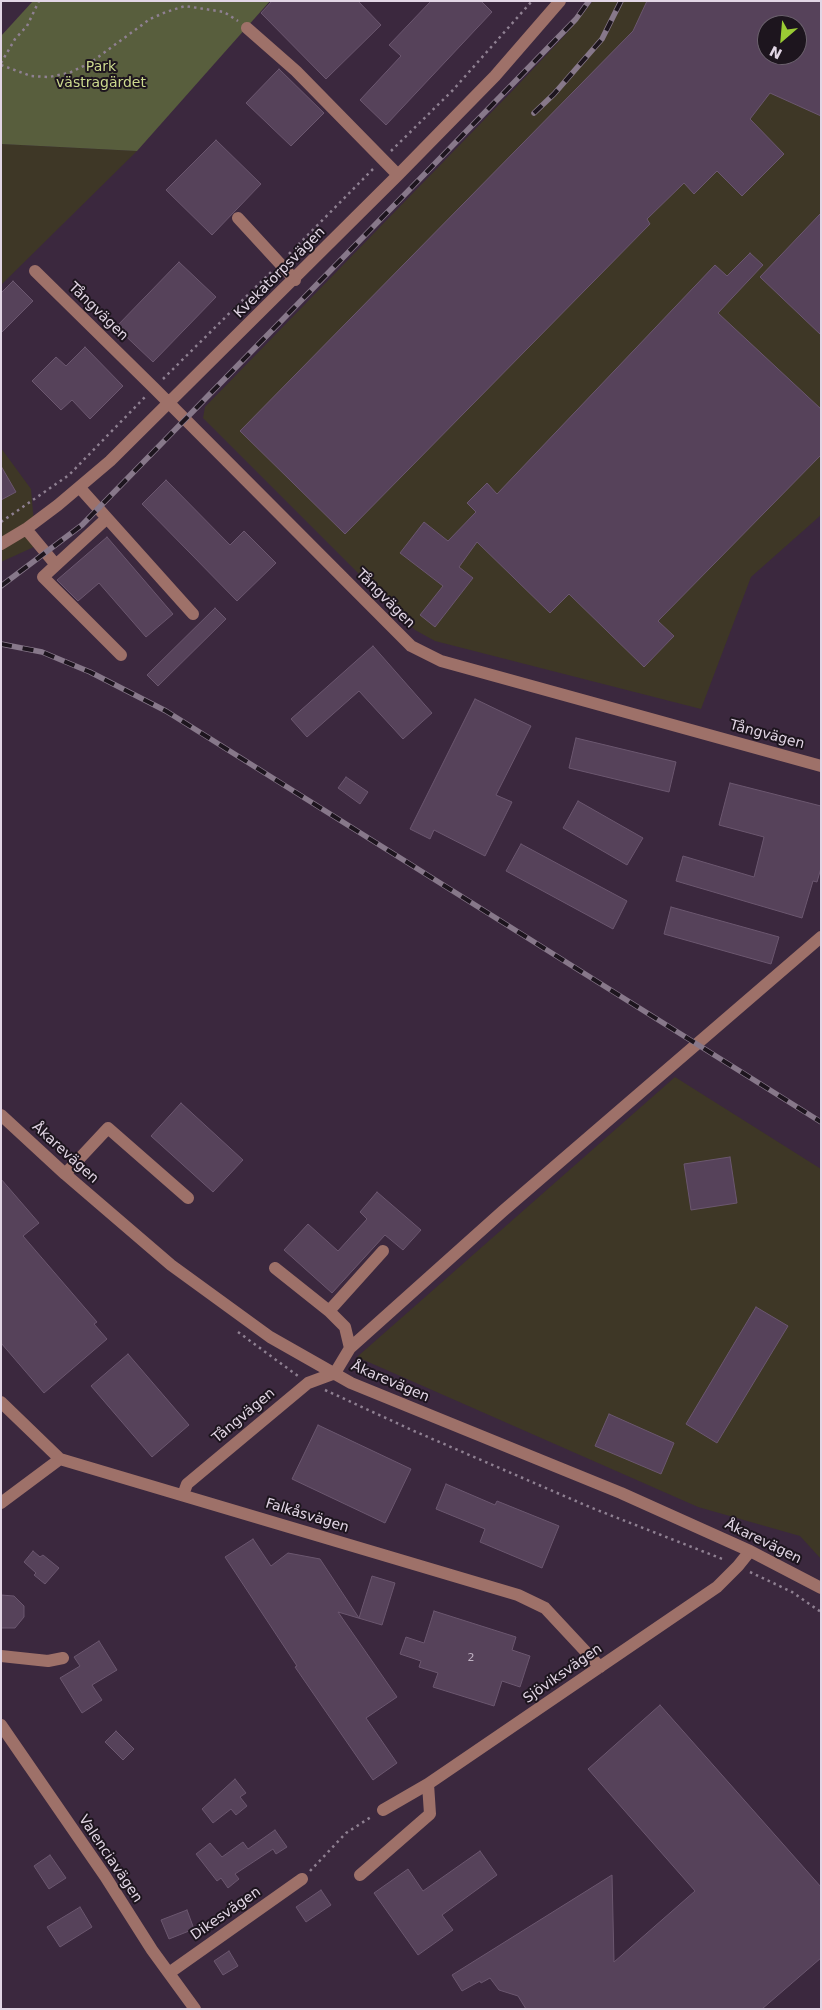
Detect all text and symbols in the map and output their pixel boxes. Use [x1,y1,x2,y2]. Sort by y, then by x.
north arrow [757,15,807,65]
text: N [767,43,784,62]
park label: Park västragärdet [56,59,146,92]
street label: Kvekatorpsvägen [231,224,329,322]
street label: Tångvägen [65,279,131,345]
street label: Tångvägen [352,566,418,632]
street label: Tångvägen [728,717,806,753]
street label: Åkarevägen [28,1119,102,1187]
street label: Åkarevägen [348,1358,432,1406]
street label: Tångvägen [209,1385,279,1447]
street label: Falkåsvägen [263,1495,351,1537]
street label: Åkarevägen [722,1516,804,1568]
street label: Sjöviksvägen [520,1641,606,1707]
house number: 2 [468,1651,474,1665]
street label: Valenciavägen [75,1812,145,1906]
street label: Dikesvägen [188,1884,264,1944]

